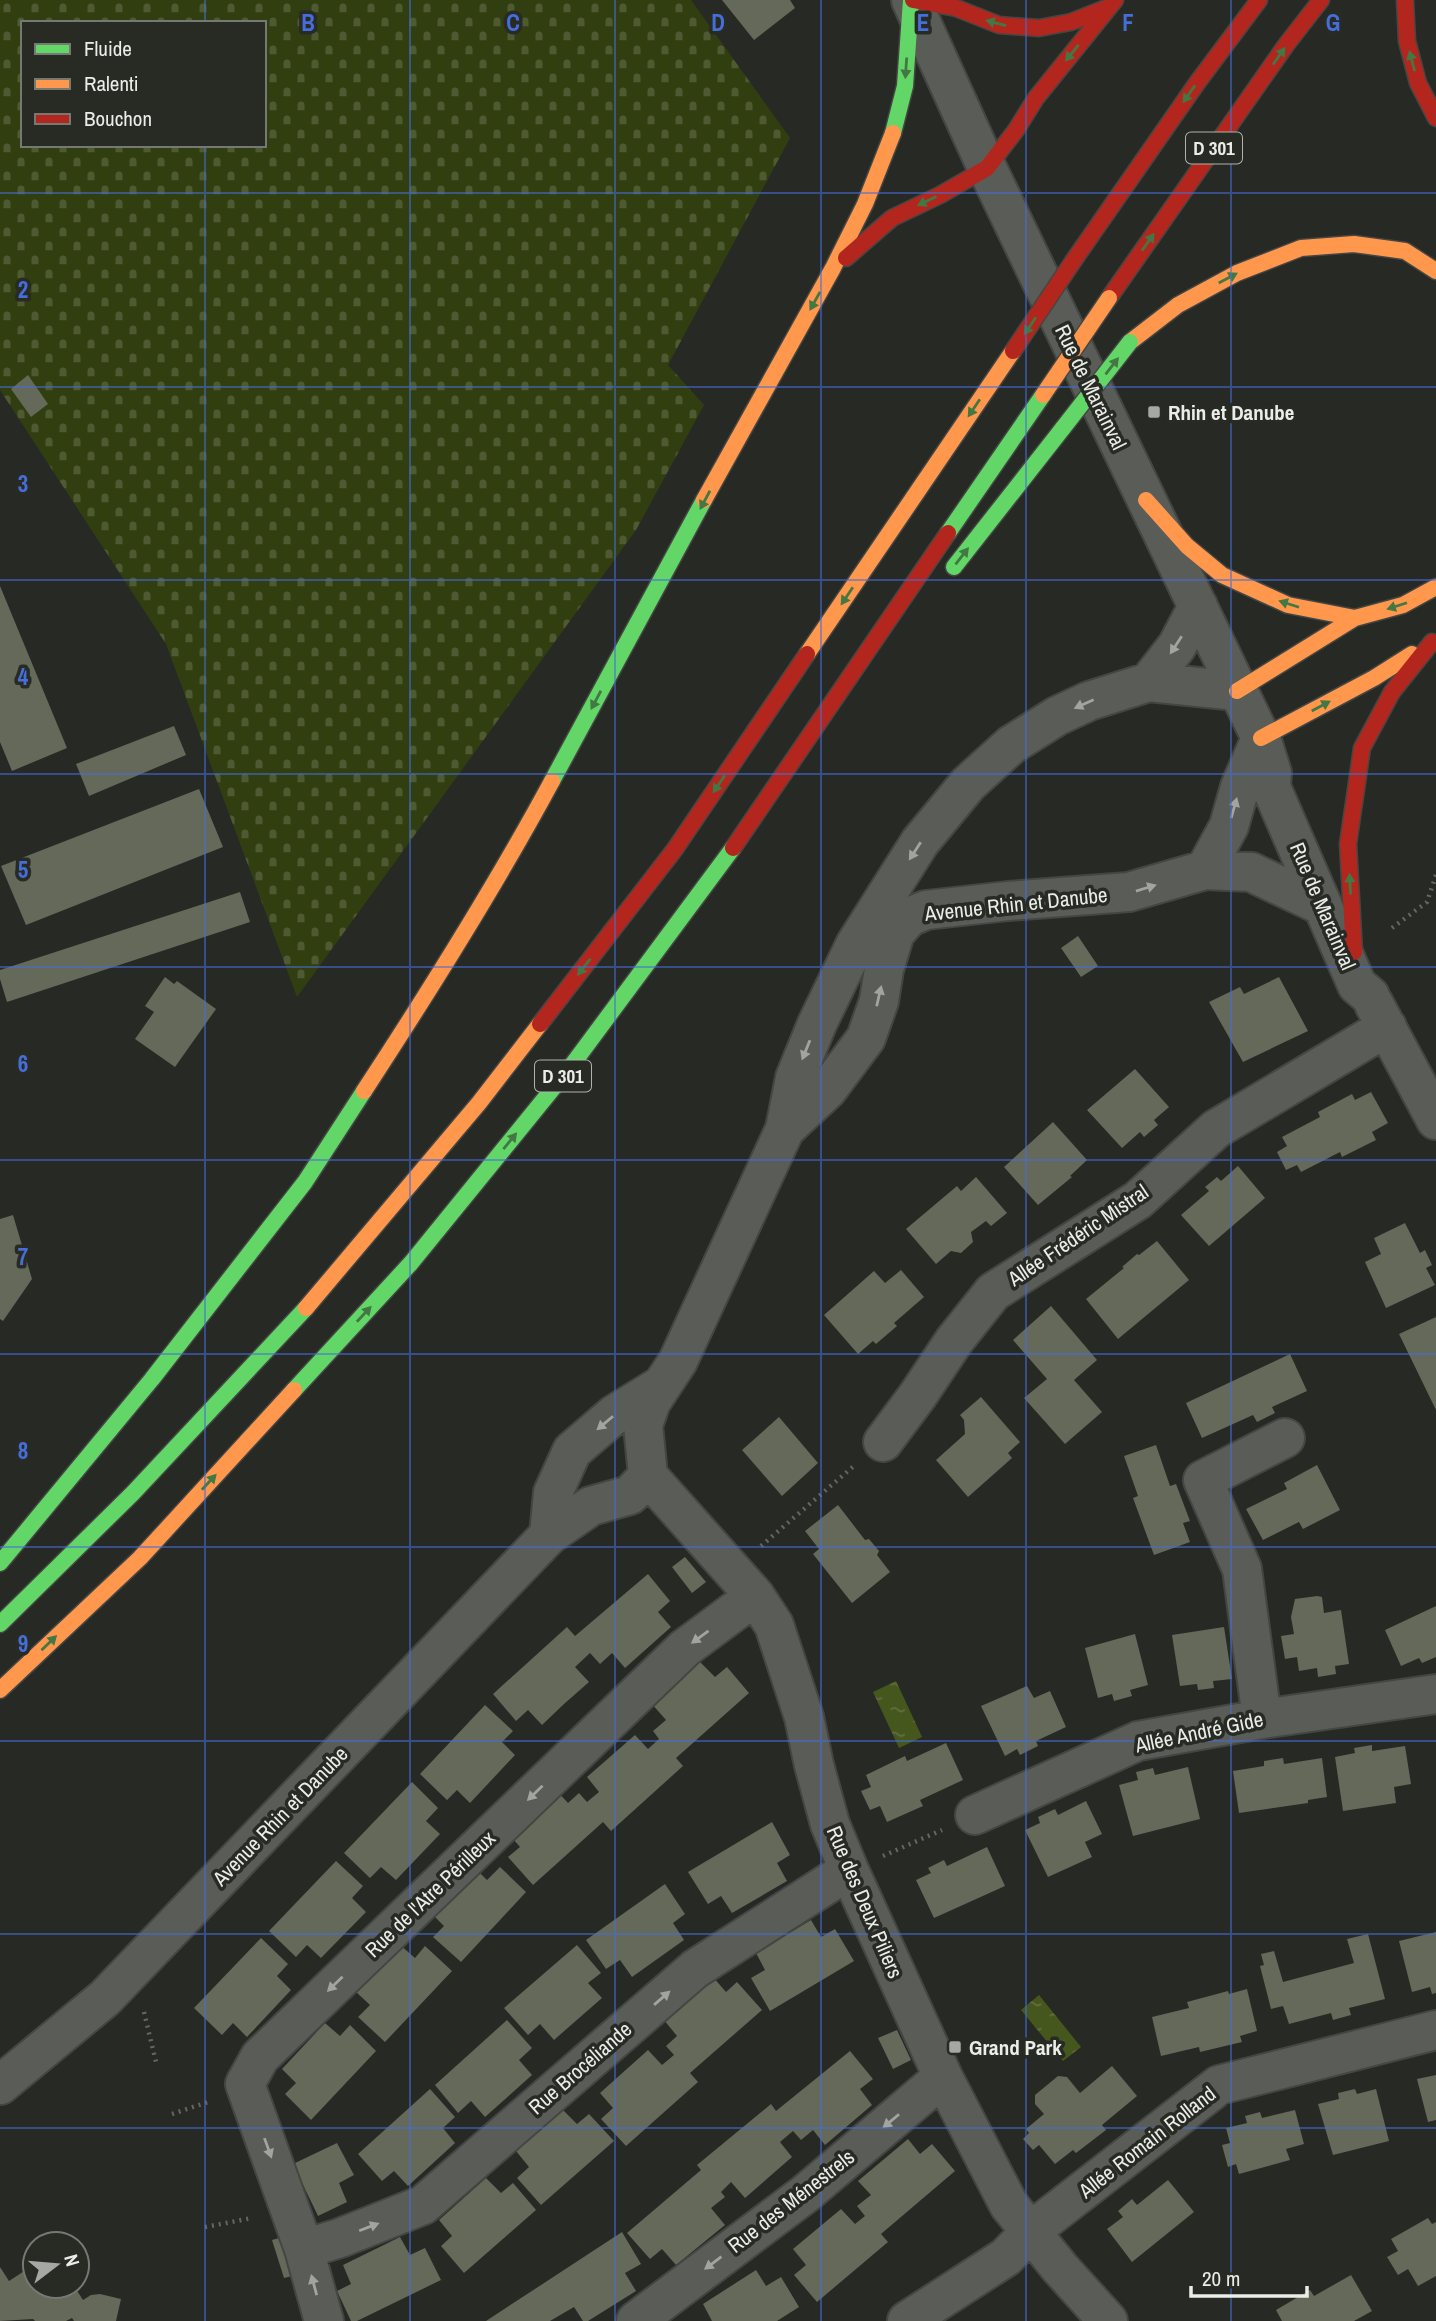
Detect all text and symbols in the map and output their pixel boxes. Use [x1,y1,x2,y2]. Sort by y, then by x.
text: B [301,7,315,38]
text: C [506,7,520,38]
text: D [711,7,725,38]
text: E [917,7,929,38]
text: F [1122,7,1134,38]
text: G [1326,7,1340,38]
one-way arrow [985,17,1006,27]
legend [21,21,266,147]
text: Fluide [84,34,132,63]
one-way arrow [1064,43,1079,61]
one-way arrow [1272,47,1286,65]
one-way arrow [1406,50,1417,72]
one-way arrow [901,57,912,79]
text: Ralenti [84,69,139,98]
one-way arrow [1182,85,1196,103]
text: Bouchon [84,104,152,133]
road number: D 301 [1186,132,1242,164]
one-way arrow [917,196,937,207]
one-way arrow [1141,233,1155,251]
one-way arrow [1218,272,1238,284]
text: 2 [18,274,28,305]
one-way arrow [809,291,821,311]
one-way arrow [1023,316,1036,336]
street label: Rue de Marainval [1048,320,1134,454]
one-way arrow [1104,357,1119,375]
one-way arrow [968,398,981,417]
place label: Rhin et Danube [1168,398,1294,427]
marker: Rhin et Danube [1146,404,1162,420]
text: 3 [18,468,28,499]
one-way arrow [699,490,711,510]
one-way arrow [955,547,969,565]
one-way arrow [840,587,854,605]
one-way arrow [1278,598,1299,608]
one-way arrow [1386,601,1407,612]
one-way arrow [1170,636,1183,655]
text: 4 [18,661,29,692]
one-way arrow [590,690,602,710]
one-way arrow [1074,698,1094,710]
one-way arrow [1311,701,1331,712]
one-way arrow [713,775,726,794]
one-way arrow [1229,798,1239,819]
street label: Rue de Marainval [1283,838,1363,974]
one-way arrow [909,841,922,860]
text: 5 [18,854,28,885]
one-way arrow [1344,873,1355,895]
street label: Avenue Rhin et Danube [922,880,1109,928]
one-way arrow [1135,882,1156,892]
one-way arrow [577,958,591,976]
one-way arrow [874,985,885,1007]
one-way arrow [801,1039,812,1060]
text: 6 [18,1048,28,1079]
road number: D 301 [535,1060,591,1092]
one-way arrow [502,1132,517,1149]
street label: Allée Frédéric Mistral [1001,1177,1154,1293]
text: 7 [18,1241,28,1272]
one-way arrow [355,1306,371,1323]
one-way arrow [596,1415,614,1431]
text: 8 [18,1435,28,1466]
one-way arrow [201,1474,217,1491]
text: 9 [18,1628,28,1659]
one-way arrow [691,1629,709,1643]
one-way arrow [41,1635,58,1652]
street label: Allée André Gide [1131,1704,1266,1760]
street label: Avenue Rhin et Danube [205,1740,354,1893]
one-way arrow [526,1784,543,1801]
street label: Rue des Deux Piliers [820,1821,910,1983]
street label: Rue de l'Atre Périlleux [358,1824,502,1964]
one-way arrow [327,1976,344,1993]
one-way arrow [653,1991,670,2006]
street label: Rue Brocéliande [522,2015,638,2121]
place label: Grand Park [969,2033,1062,2062]
marker: Grand Park [947,2039,963,2055]
street label: Allée Romain Rolland [1072,2079,1222,2205]
one-way arrow [882,2113,900,2129]
one-way arrow [263,2137,274,2158]
street label: Rue des Ménestrels [722,2142,860,2260]
one-way arrow [358,2221,379,2232]
north arrow [21,2230,91,2300]
text: N [58,2251,86,2269]
scale bar [1191,2254,1306,2298]
one-way arrow [704,2256,722,2270]
text: 20 m [1202,2264,1240,2293]
one-way arrow [308,2274,319,2296]

